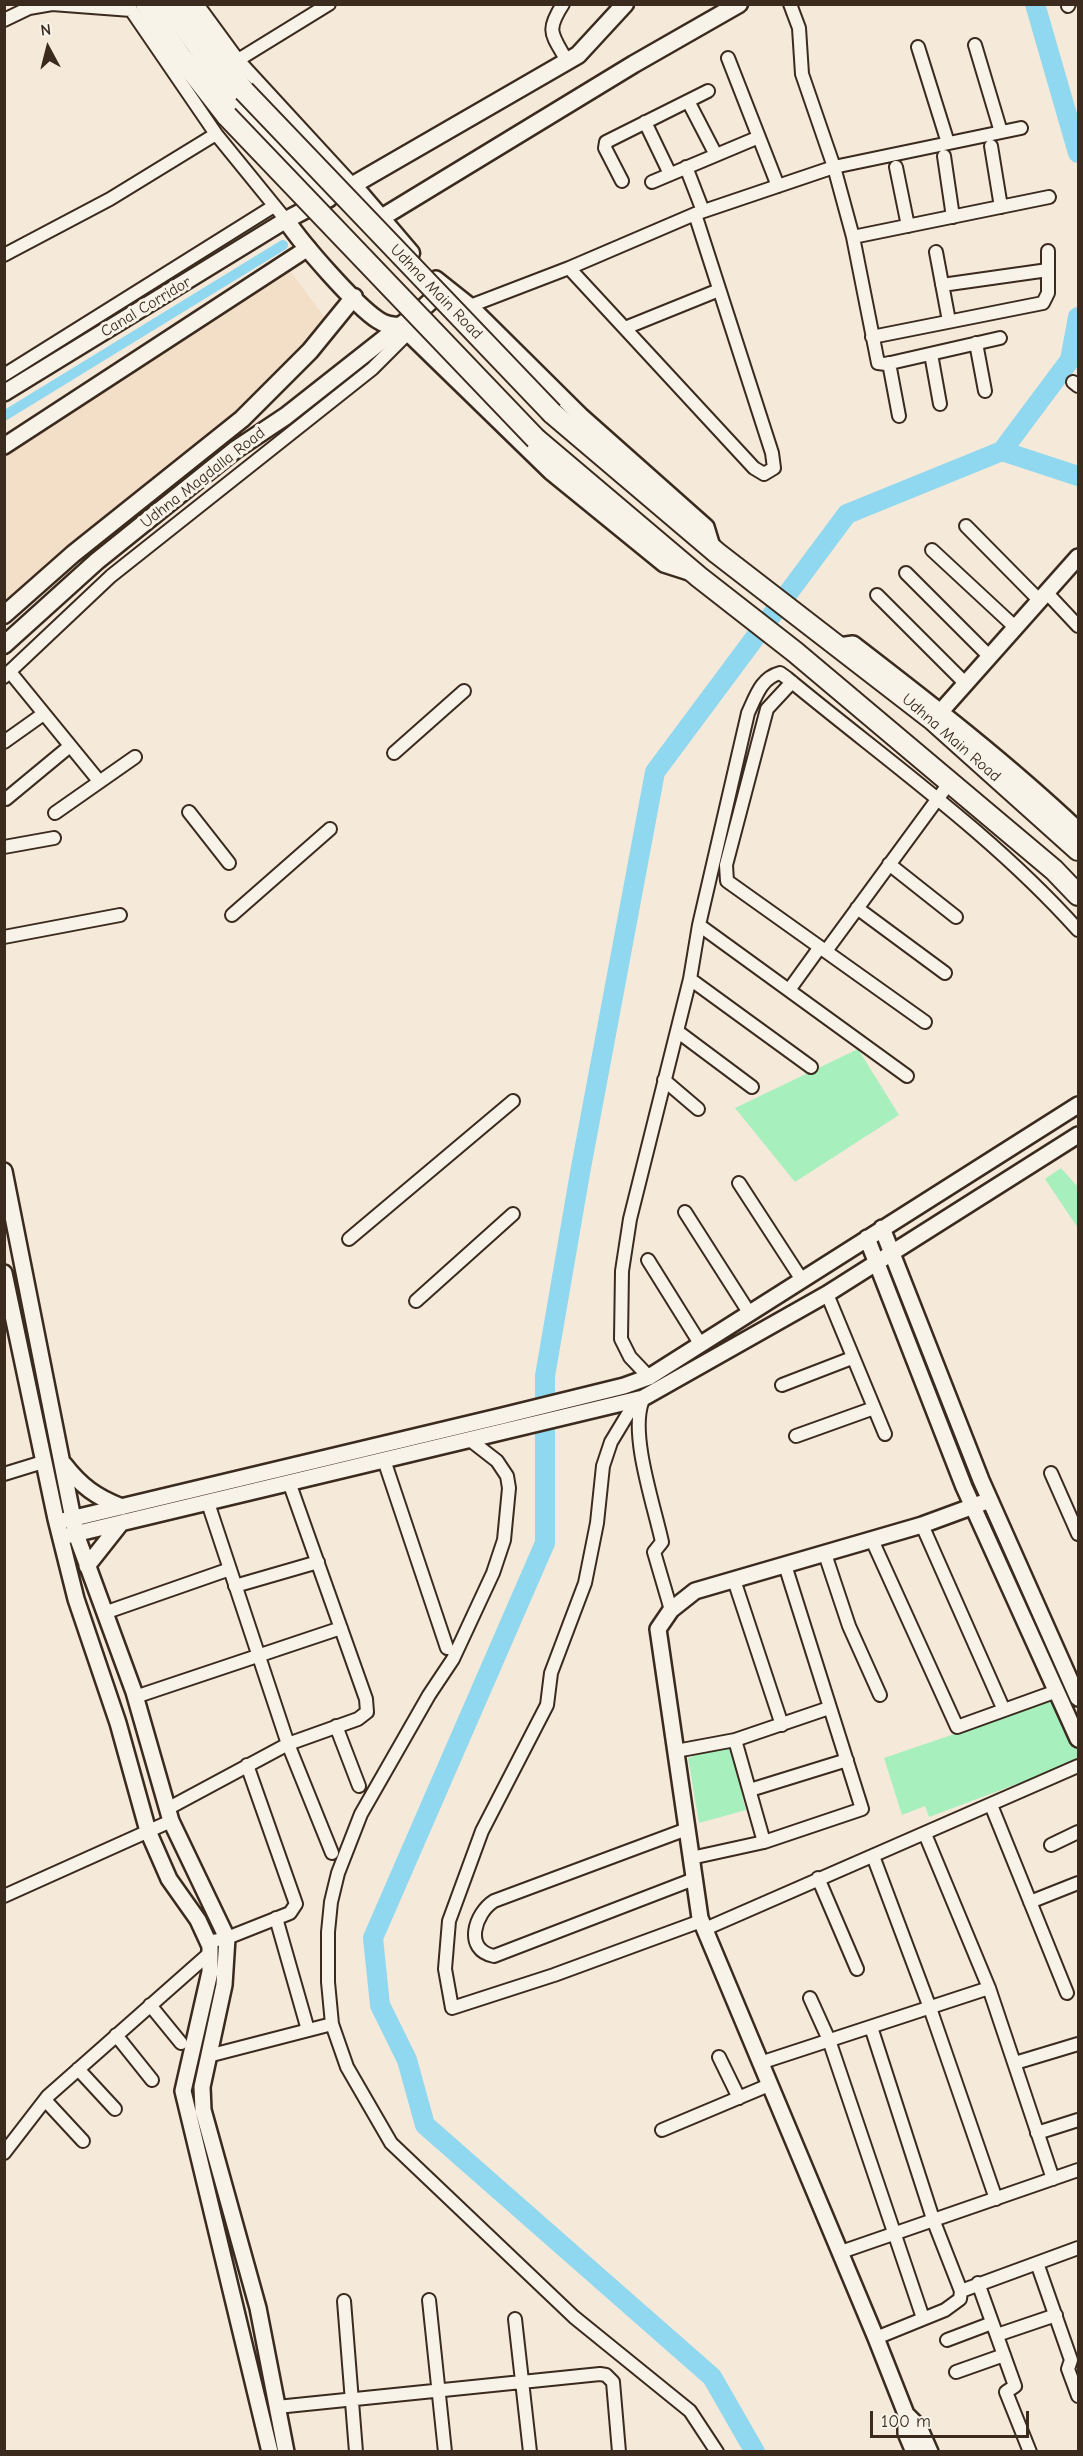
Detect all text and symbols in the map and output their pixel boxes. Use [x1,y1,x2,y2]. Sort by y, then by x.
north arrow [18,18,78,78]
text: N [40,21,52,40]
street label: Udhna Main Road [386,241,486,343]
street label: Canal Corridor [97,273,195,341]
street label: Udhna Magdalla Road [137,423,269,533]
street label: Udhna Main Road [898,690,1004,786]
scale bar [873,2399,1032,2437]
text: 100 m [881,2411,931,2432]

